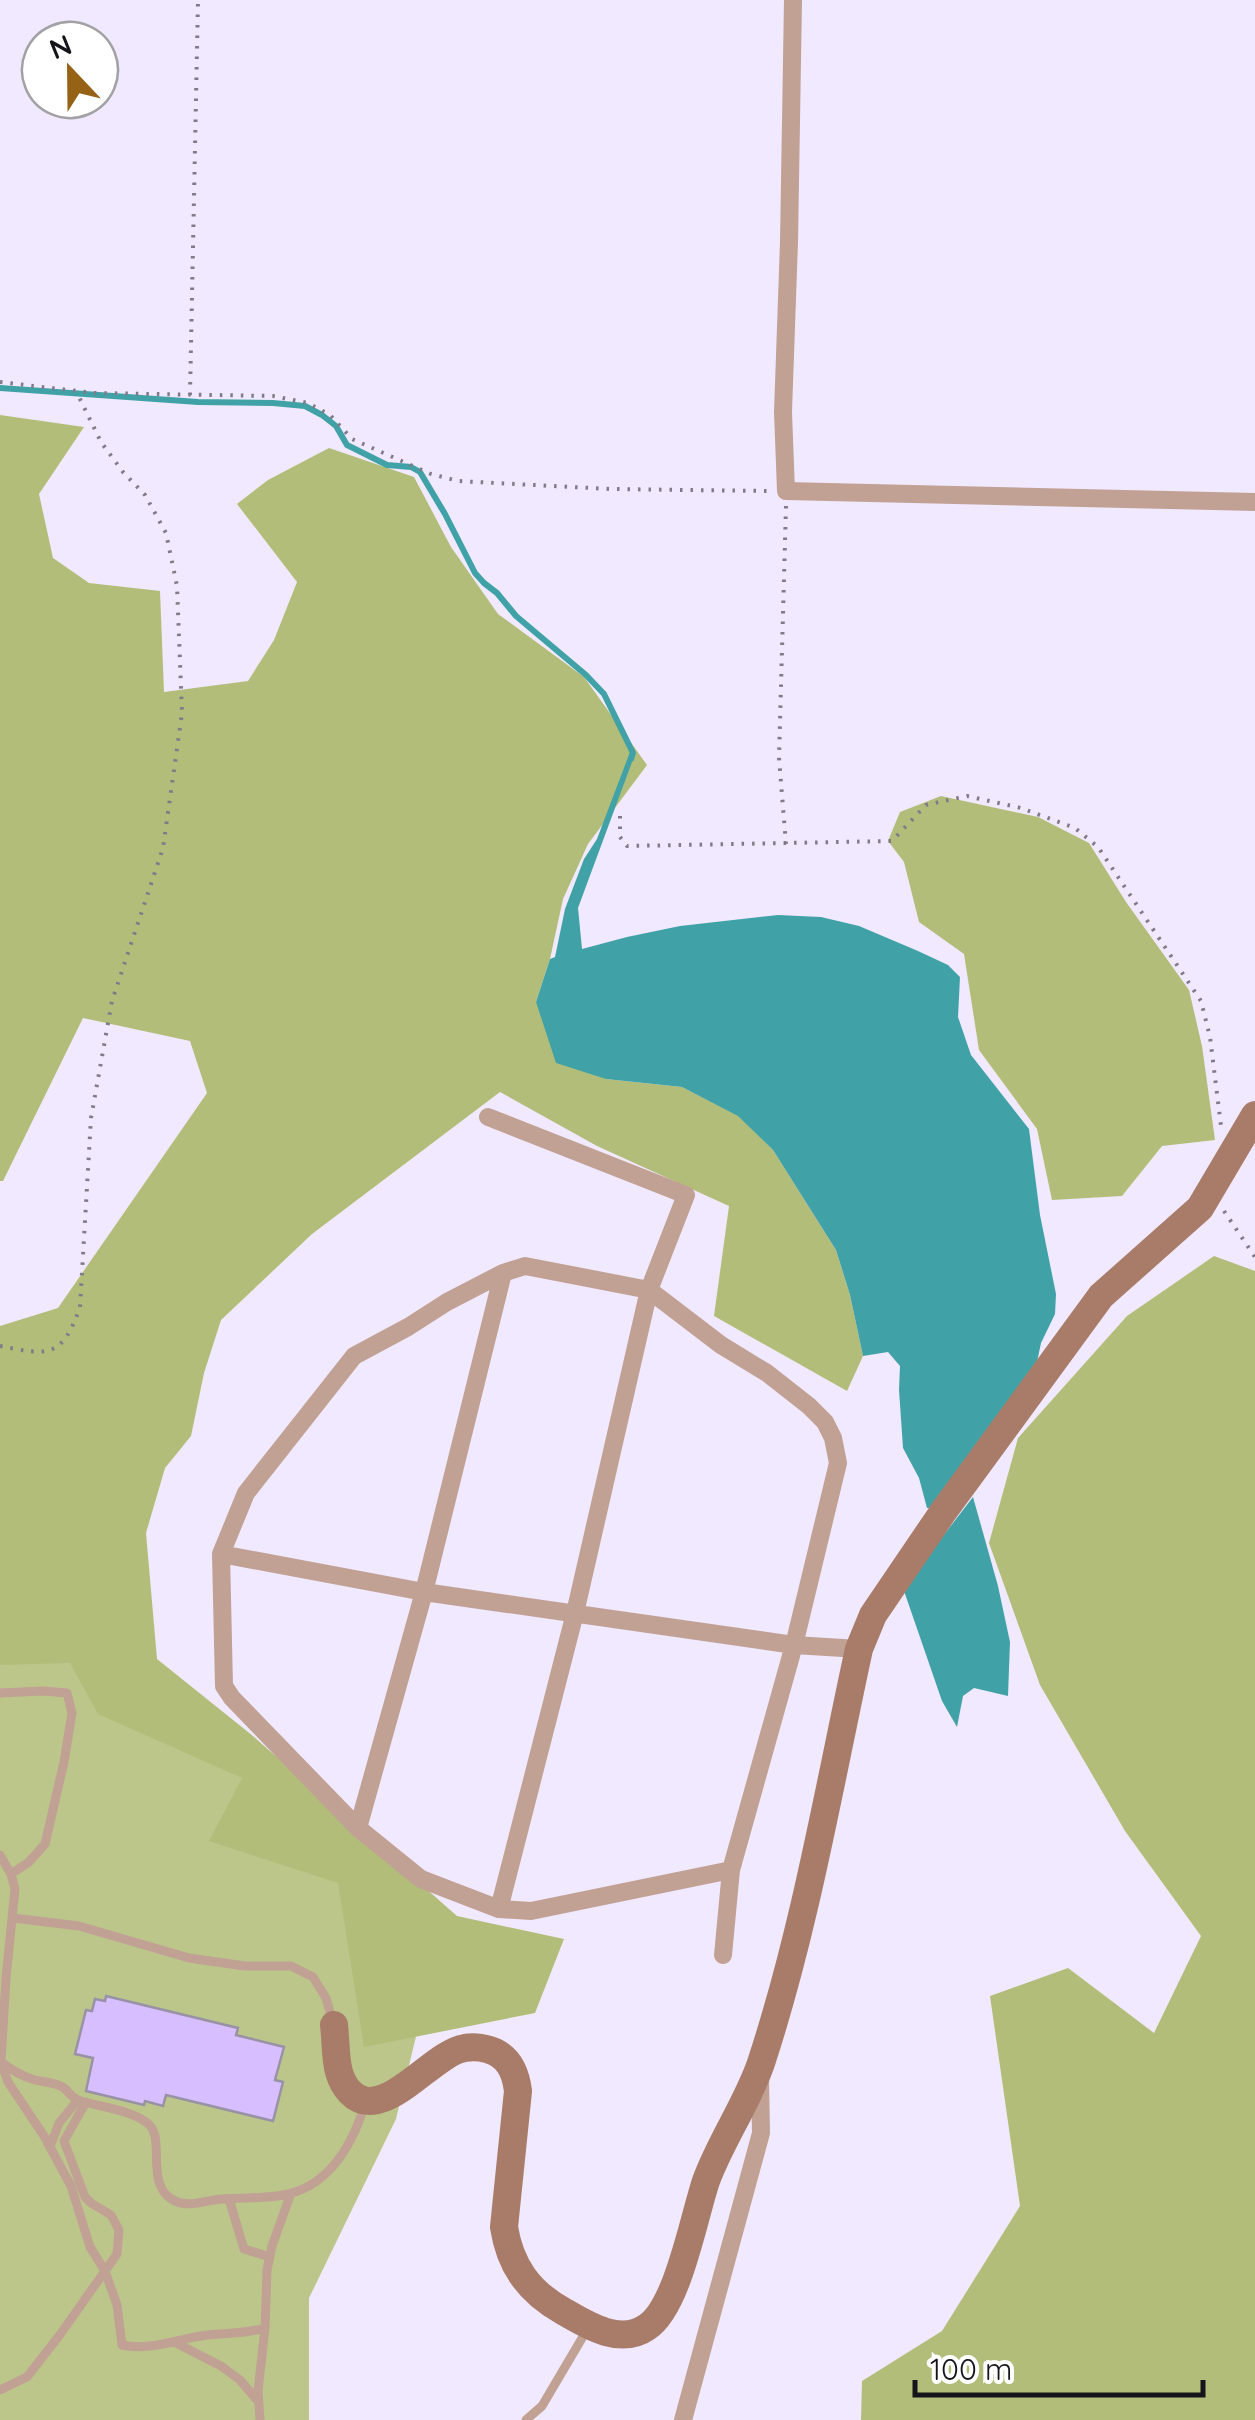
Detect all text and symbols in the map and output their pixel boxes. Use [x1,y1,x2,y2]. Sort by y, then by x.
north arrow [20,20,120,120]
text: N [44,26,77,66]
scale bar [915,2335,1202,2397]
text: 100 m [930,2350,1012,2388]

